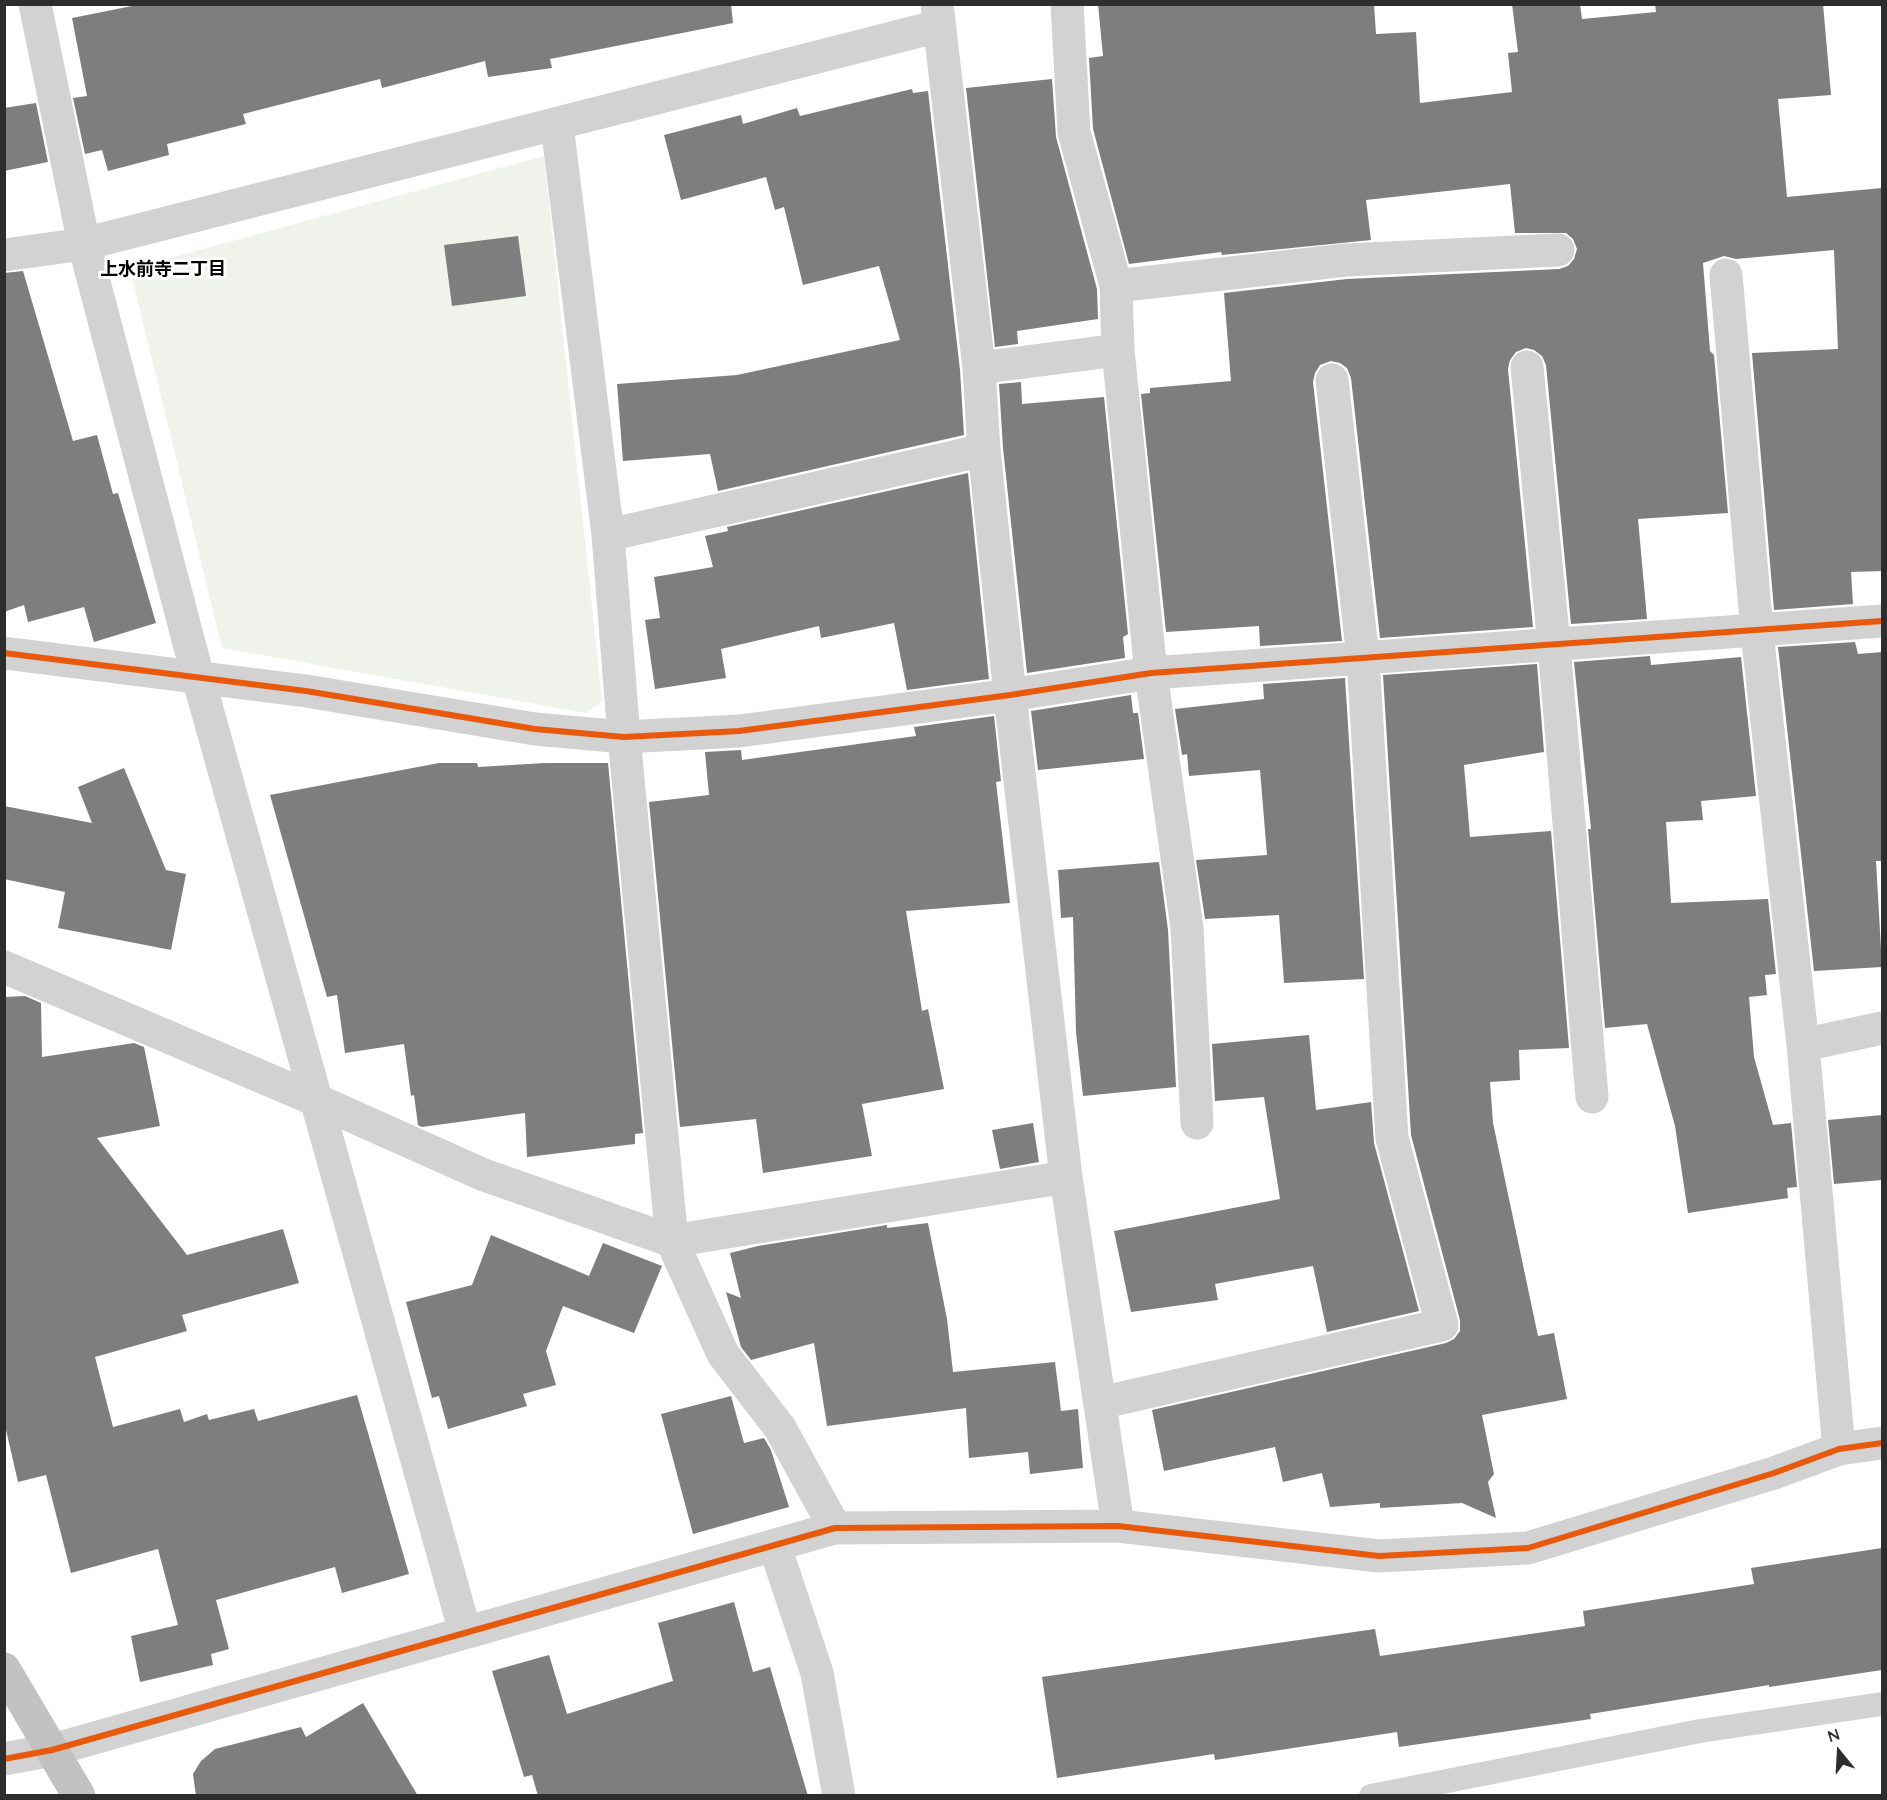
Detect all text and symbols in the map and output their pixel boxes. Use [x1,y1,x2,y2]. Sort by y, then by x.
district label: 上水前寺二丁目 [100,259,226,281]
north arrow [1809,1722,1869,1782]
text: N [1825,1724,1842,1746]

